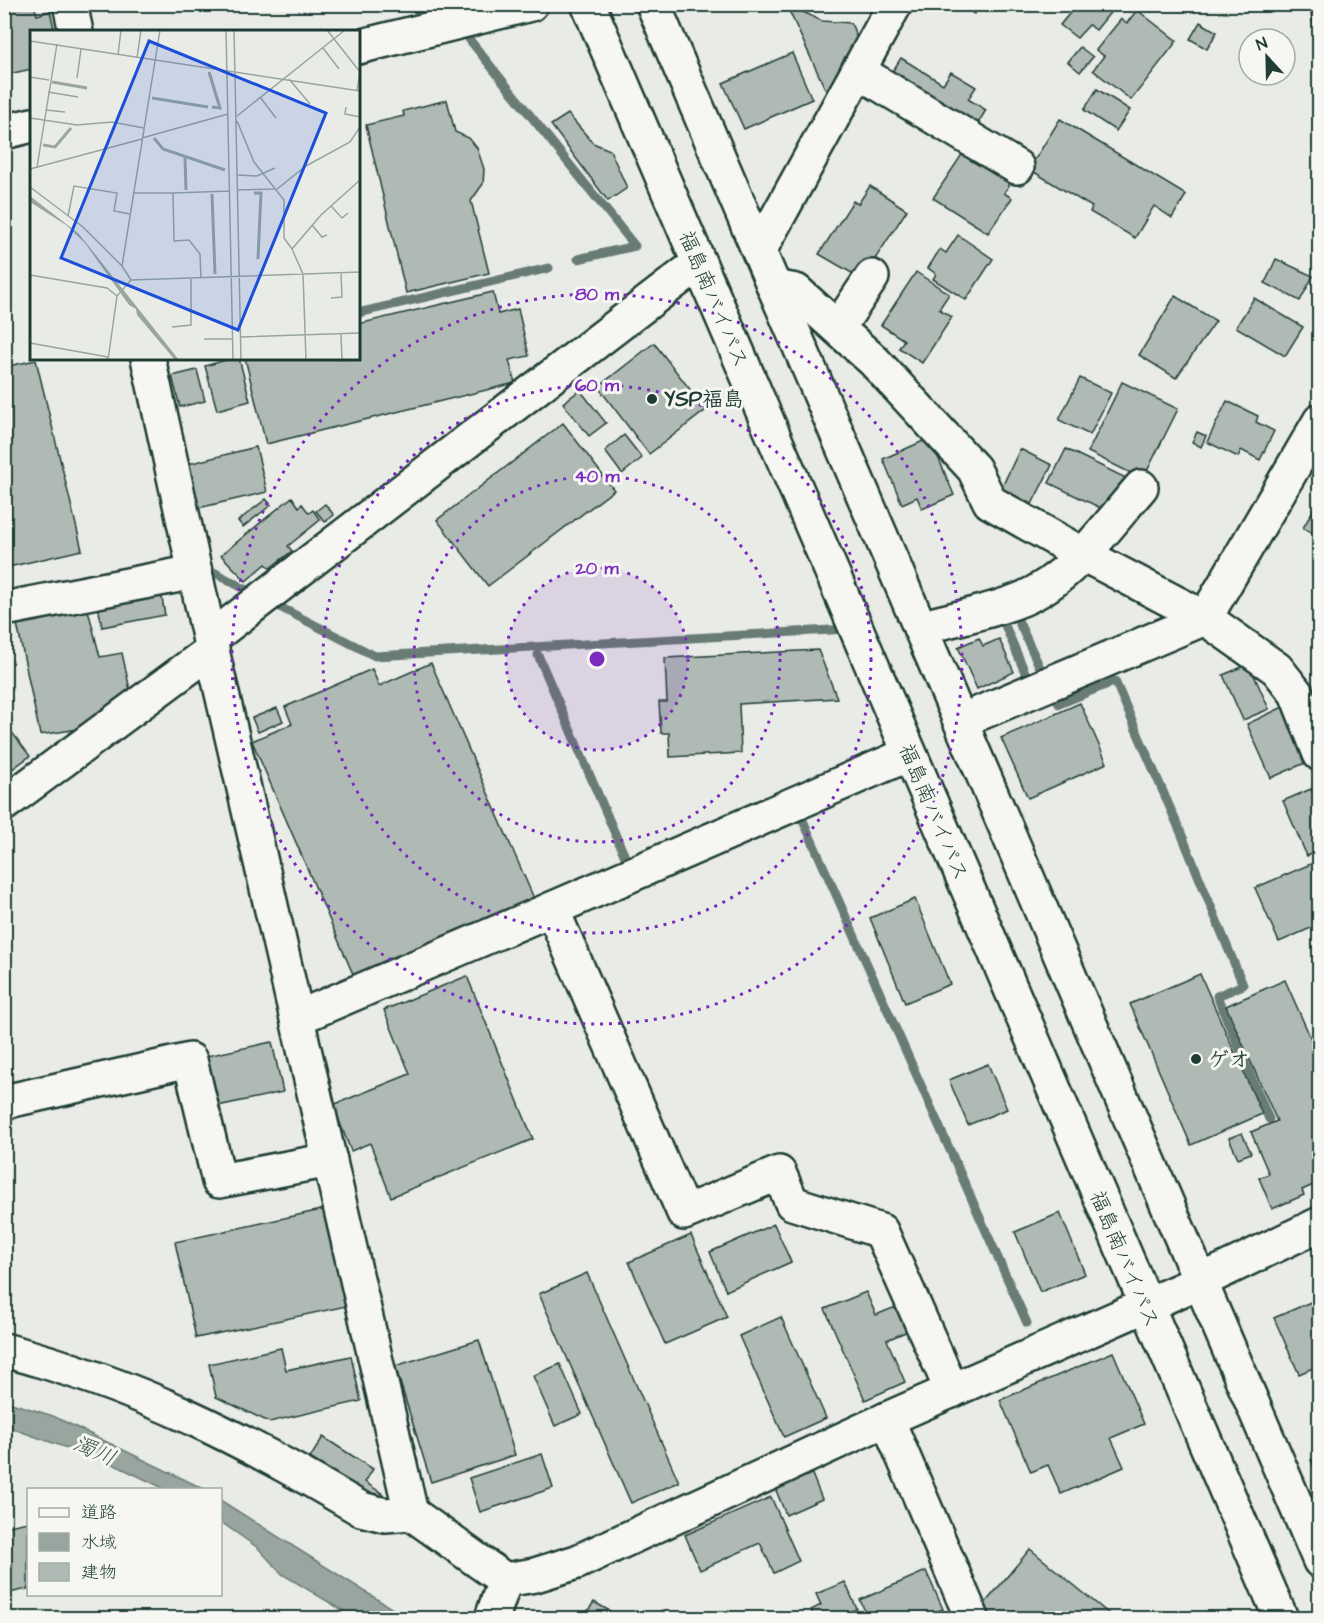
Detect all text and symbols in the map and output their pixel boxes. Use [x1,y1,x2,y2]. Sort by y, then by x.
north arrow [1237,27,1297,87]
inset map [30,30,360,360]
text: N [1253,32,1271,56]
street label: 福島南バイパス [672,226,756,372]
text: 80 m [575,282,620,307]
text: 60 m [575,373,620,398]
place label: YSP福島 [664,385,744,414]
marker: YSP福島 [645,392,659,406]
text: 40 m [575,464,620,489]
text: 20 m [575,556,619,581]
centre of rings [587,649,607,669]
street label: 福島南バイパス [892,739,976,885]
place label: ゲオ [1208,1045,1250,1074]
marker: ゲオ [1189,1052,1203,1066]
street label: 福島南バイパス [1083,1186,1167,1332]
water label: 濁川 [68,1428,121,1474]
legend [27,1488,222,1596]
text: 道路 [81,1500,117,1525]
text: 水域 [81,1530,117,1555]
text: 建物 [81,1560,117,1585]

